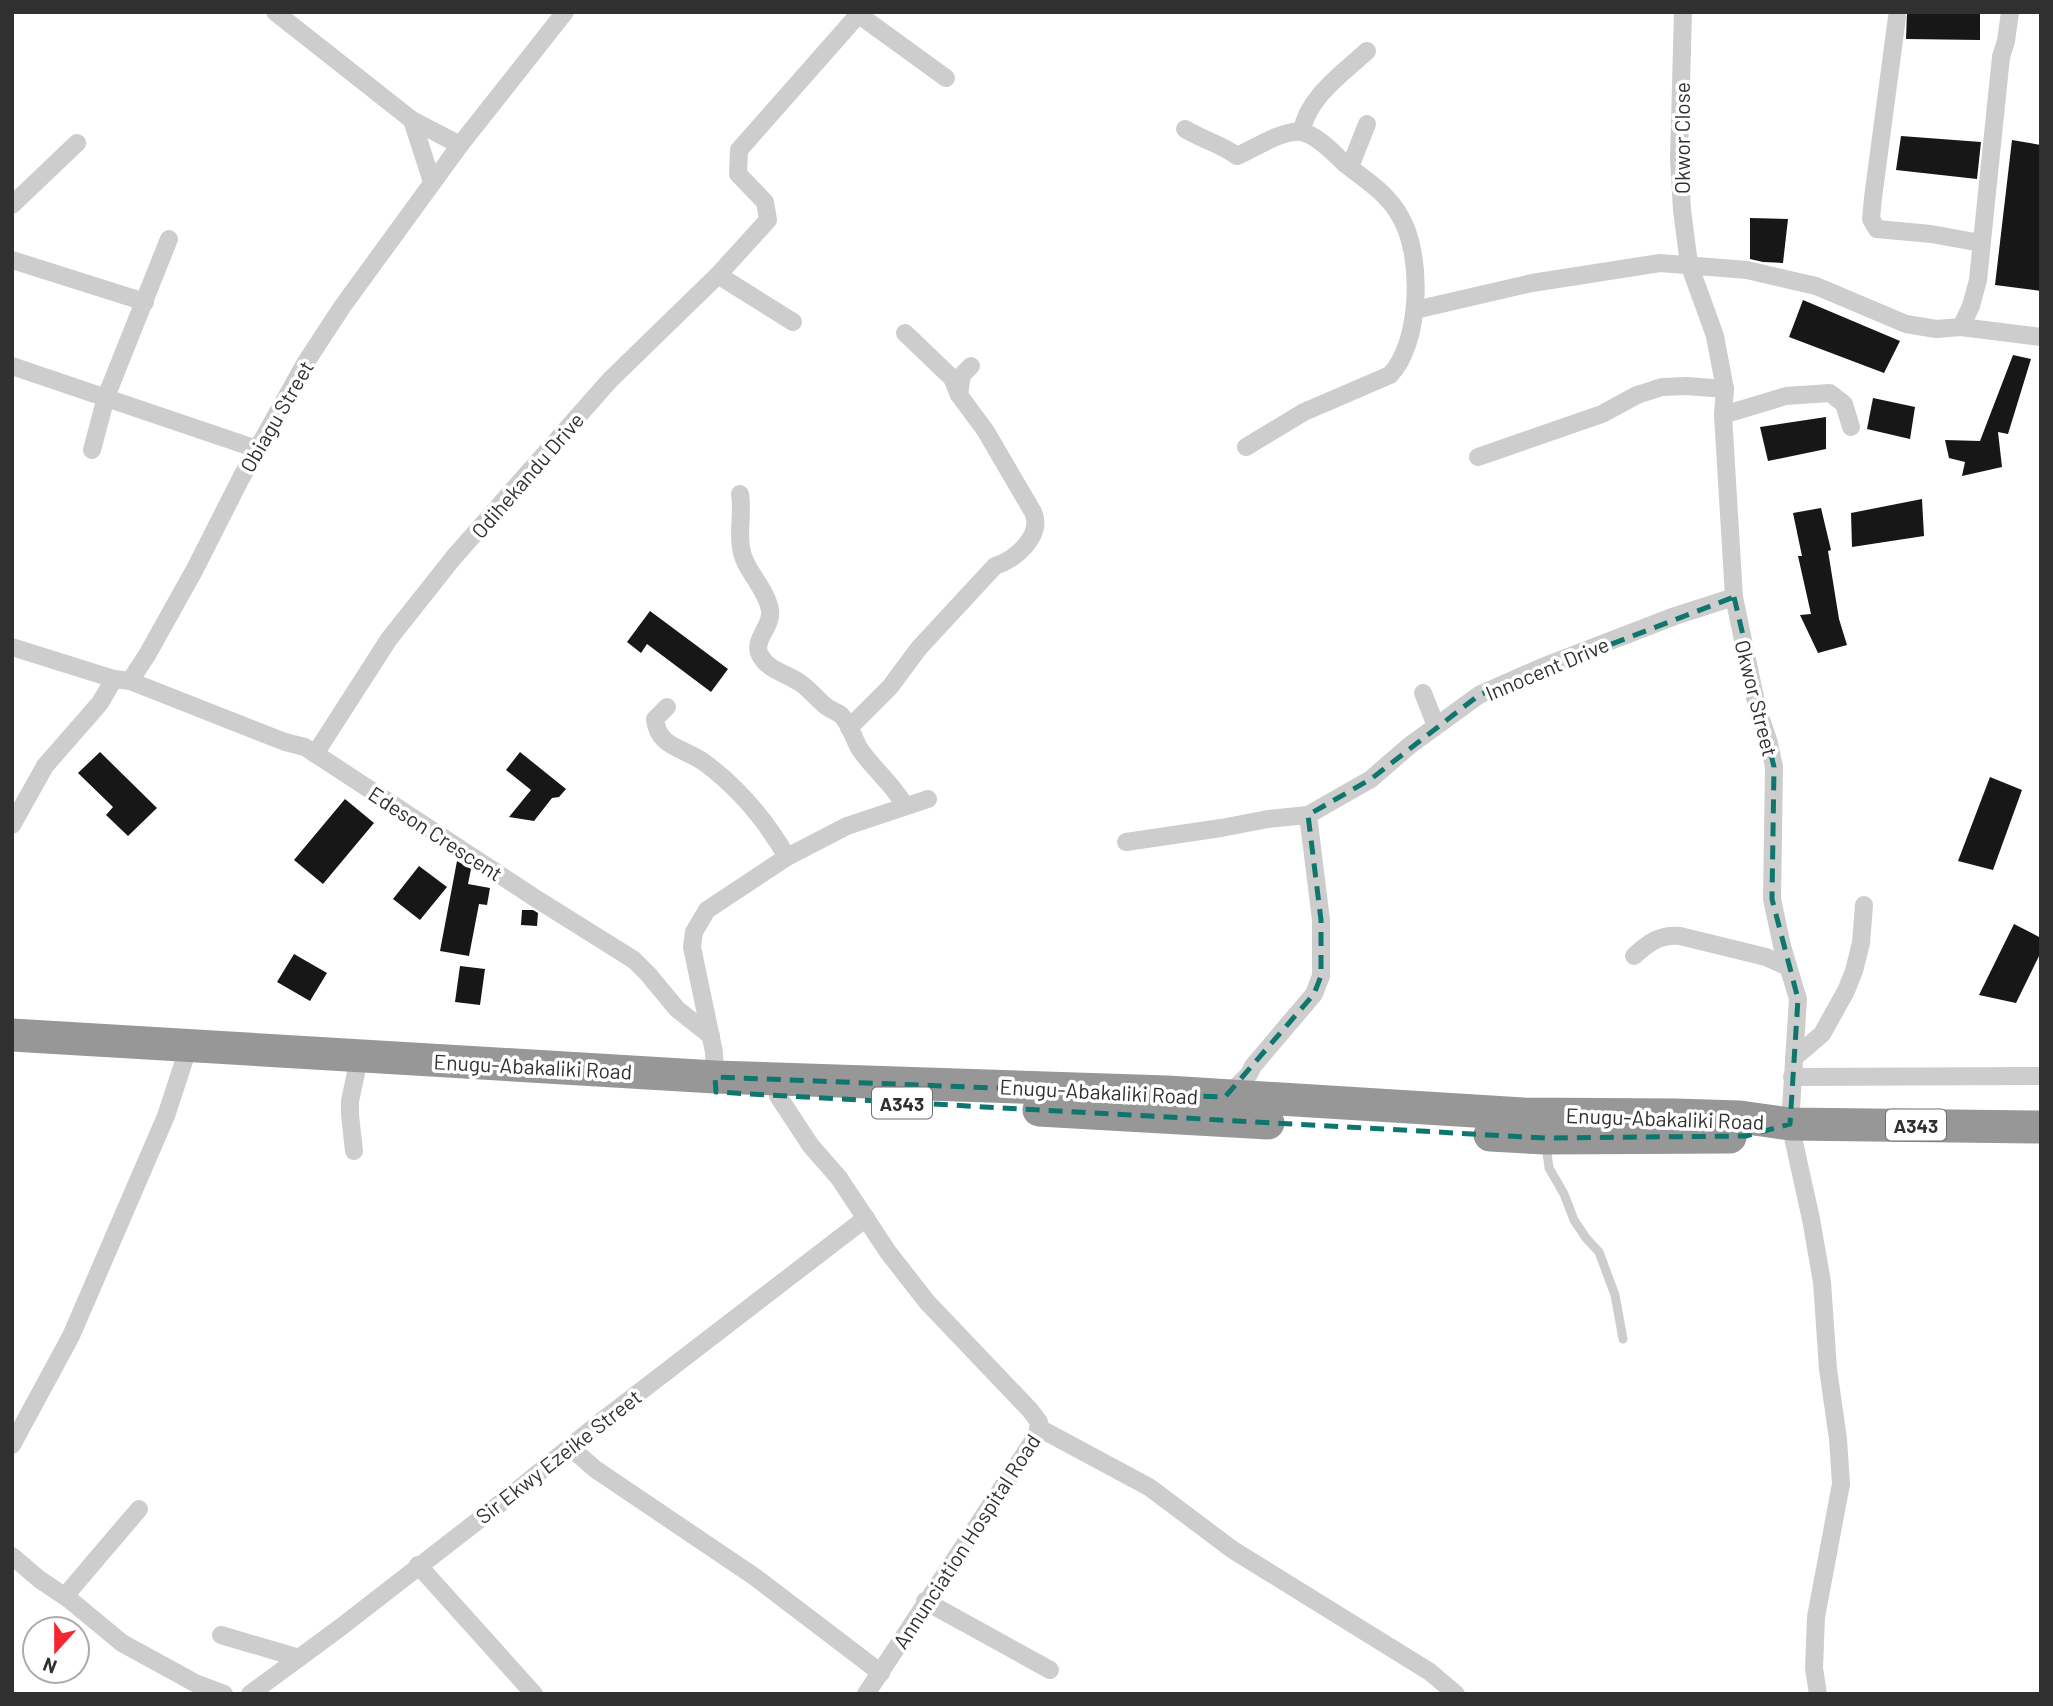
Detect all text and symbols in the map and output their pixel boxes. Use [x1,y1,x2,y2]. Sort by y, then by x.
street label: Okwor Close [1669,82,1694,194]
street label: Obiagu Street [234,356,318,476]
street label: Odihekandu Drive [466,407,588,543]
street label: Innocent Drive [1482,631,1612,705]
street label: Okwor Street [1730,637,1784,759]
street label: Edeson Crescent [364,780,508,886]
street label: Enugu-Abakaliki Road [433,1048,633,1084]
street label: Enugu-Abakaliki Road [999,1073,1199,1109]
road number: A343 [872,1088,932,1119]
street label: Enugu-Abakaliki Road [1565,1102,1765,1134]
road number: A343 [1886,1110,1946,1140]
street label: Sir Ekwy Ezeike Street [470,1384,646,1528]
street label: Annunciation Hospital Road [887,1429,1045,1653]
north arrow [21,1615,91,1685]
text: N [40,1653,60,1679]

